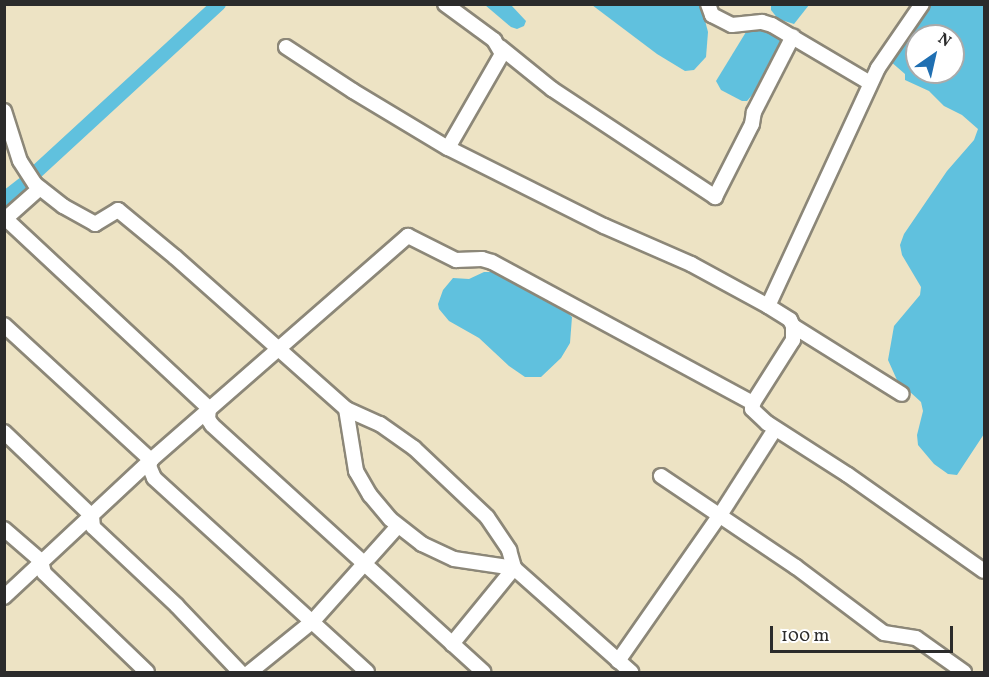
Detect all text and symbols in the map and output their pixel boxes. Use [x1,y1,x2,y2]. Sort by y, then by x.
north arrow [905,24,965,84]
text: N [933,28,955,53]
scale bar [773,614,956,652]
text: 100 m [781,624,830,649]

